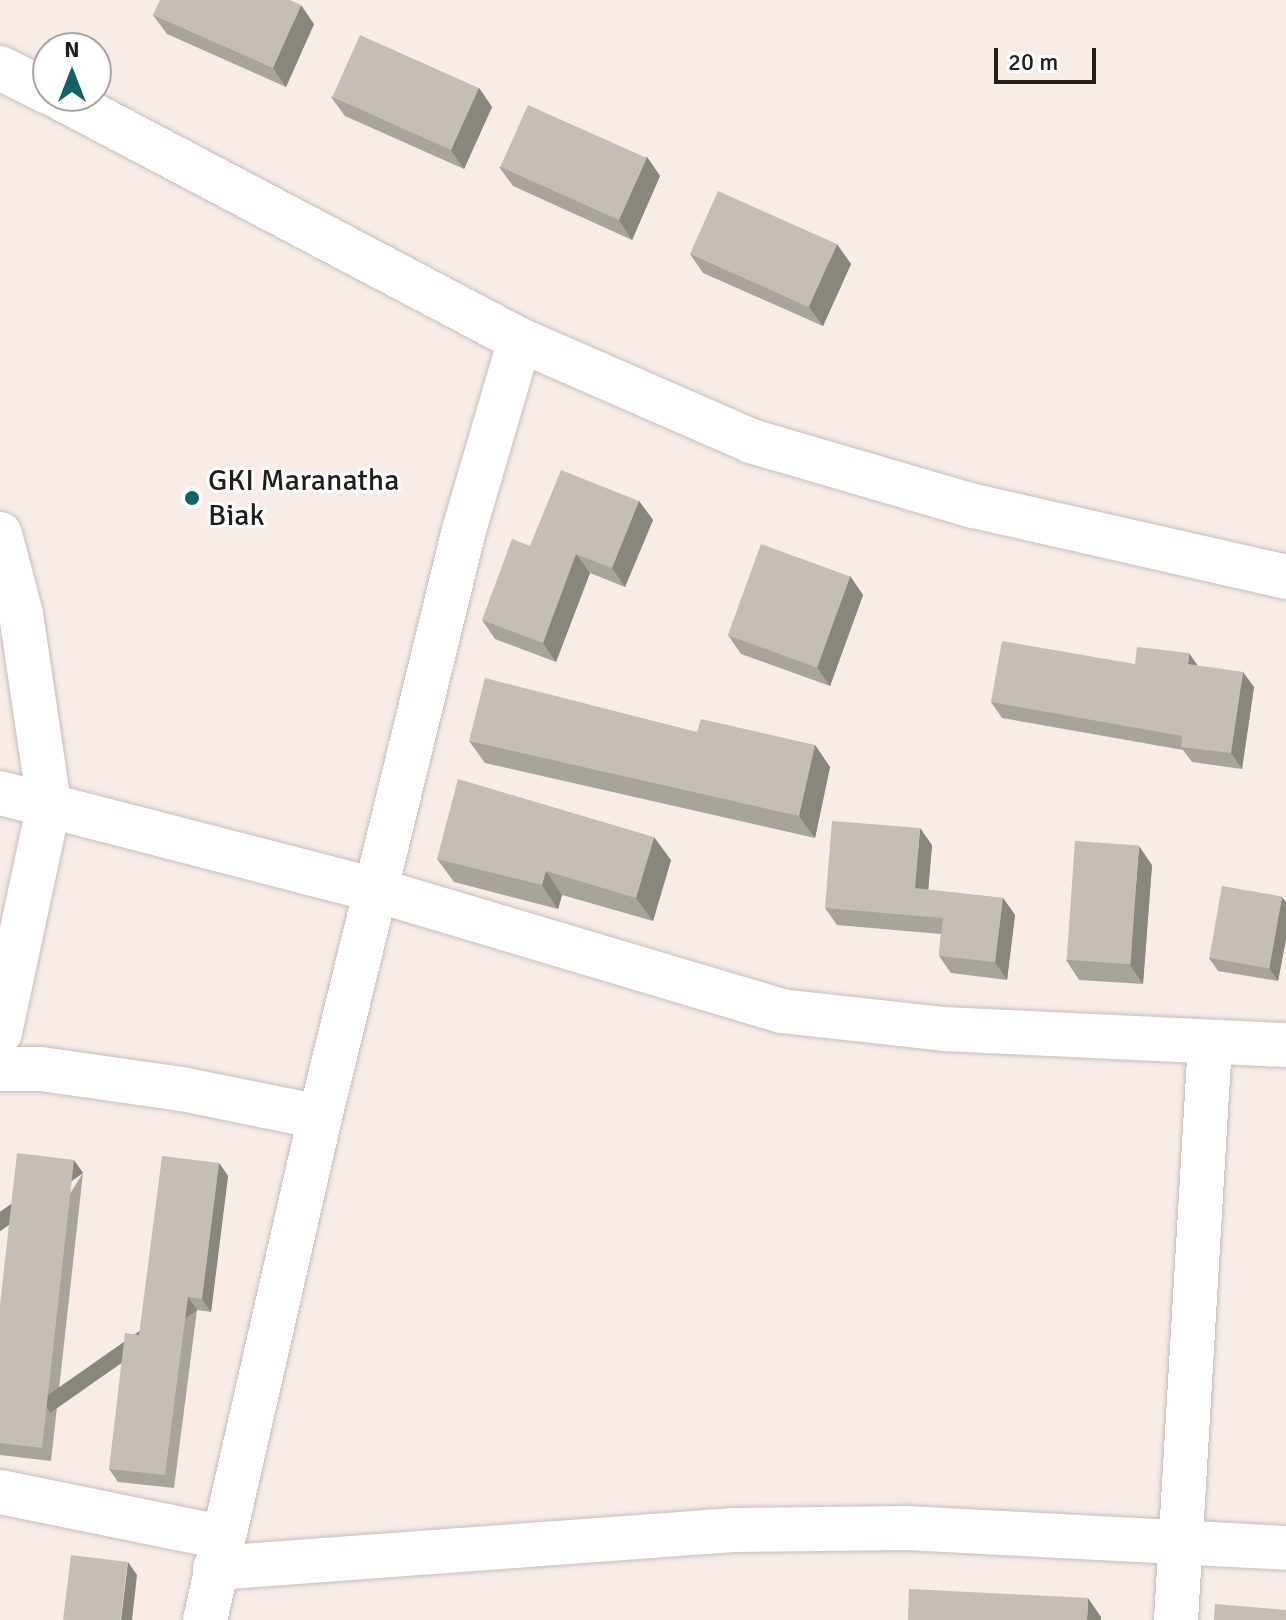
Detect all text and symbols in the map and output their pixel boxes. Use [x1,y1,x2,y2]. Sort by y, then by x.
north arrow [32,32,112,112]
scale bar [998,32,1100,82]
text: N [64,36,80,63]
text: 20 m [1008,47,1058,77]
place label: GKI Maranatha Biak [208,463,399,534]
marker: GKI Maranatha Biak [183,489,201,507]

